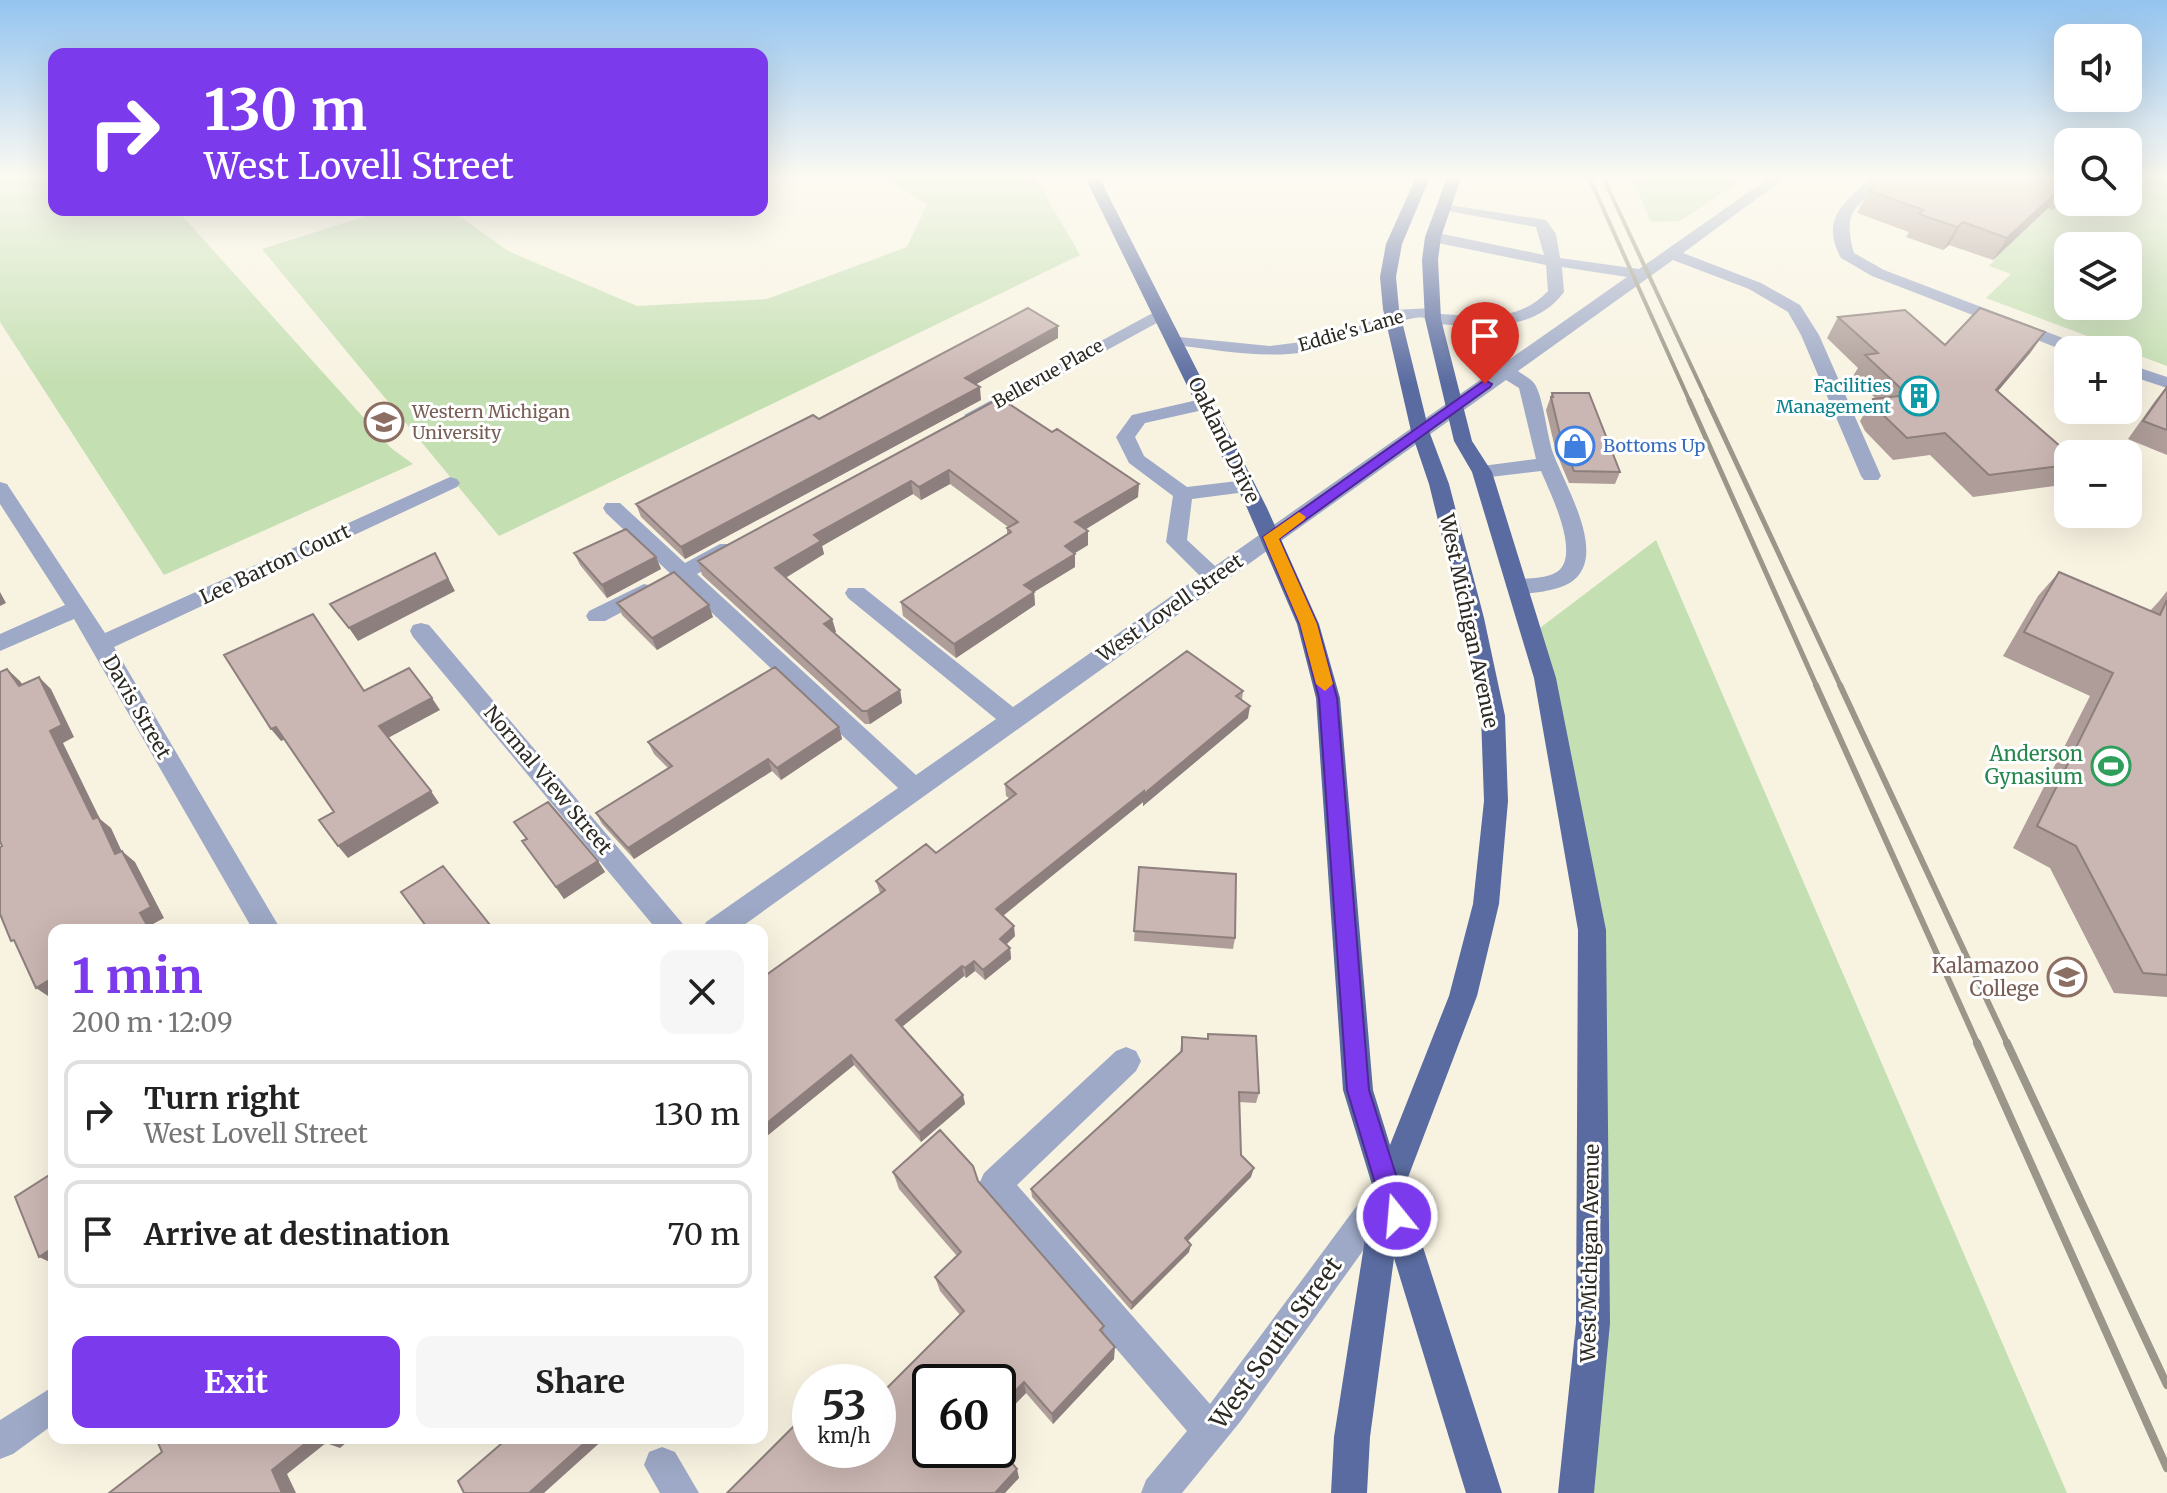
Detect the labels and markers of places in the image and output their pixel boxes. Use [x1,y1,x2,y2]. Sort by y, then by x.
pin [1451,302,1519,384]
place label: Facilities Management [1776,374,1891,418]
building icon: Facilities Management [1898,375,1940,417]
place label: Western Michigan University [411,400,570,444]
school or university icon: Western Michigan University [363,401,405,443]
shop icon: Bottoms Up [1554,425,1596,467]
place label: Bottoms Up [1603,434,1705,457]
place label: Anderson Gynasium [1985,741,2083,789]
sports icon: Anderson Gynasium [2090,745,2132,787]
place label: Kalamazoo College [1932,953,2039,1001]
school or university icon: Kalamazoo College [2046,956,2088,998]

